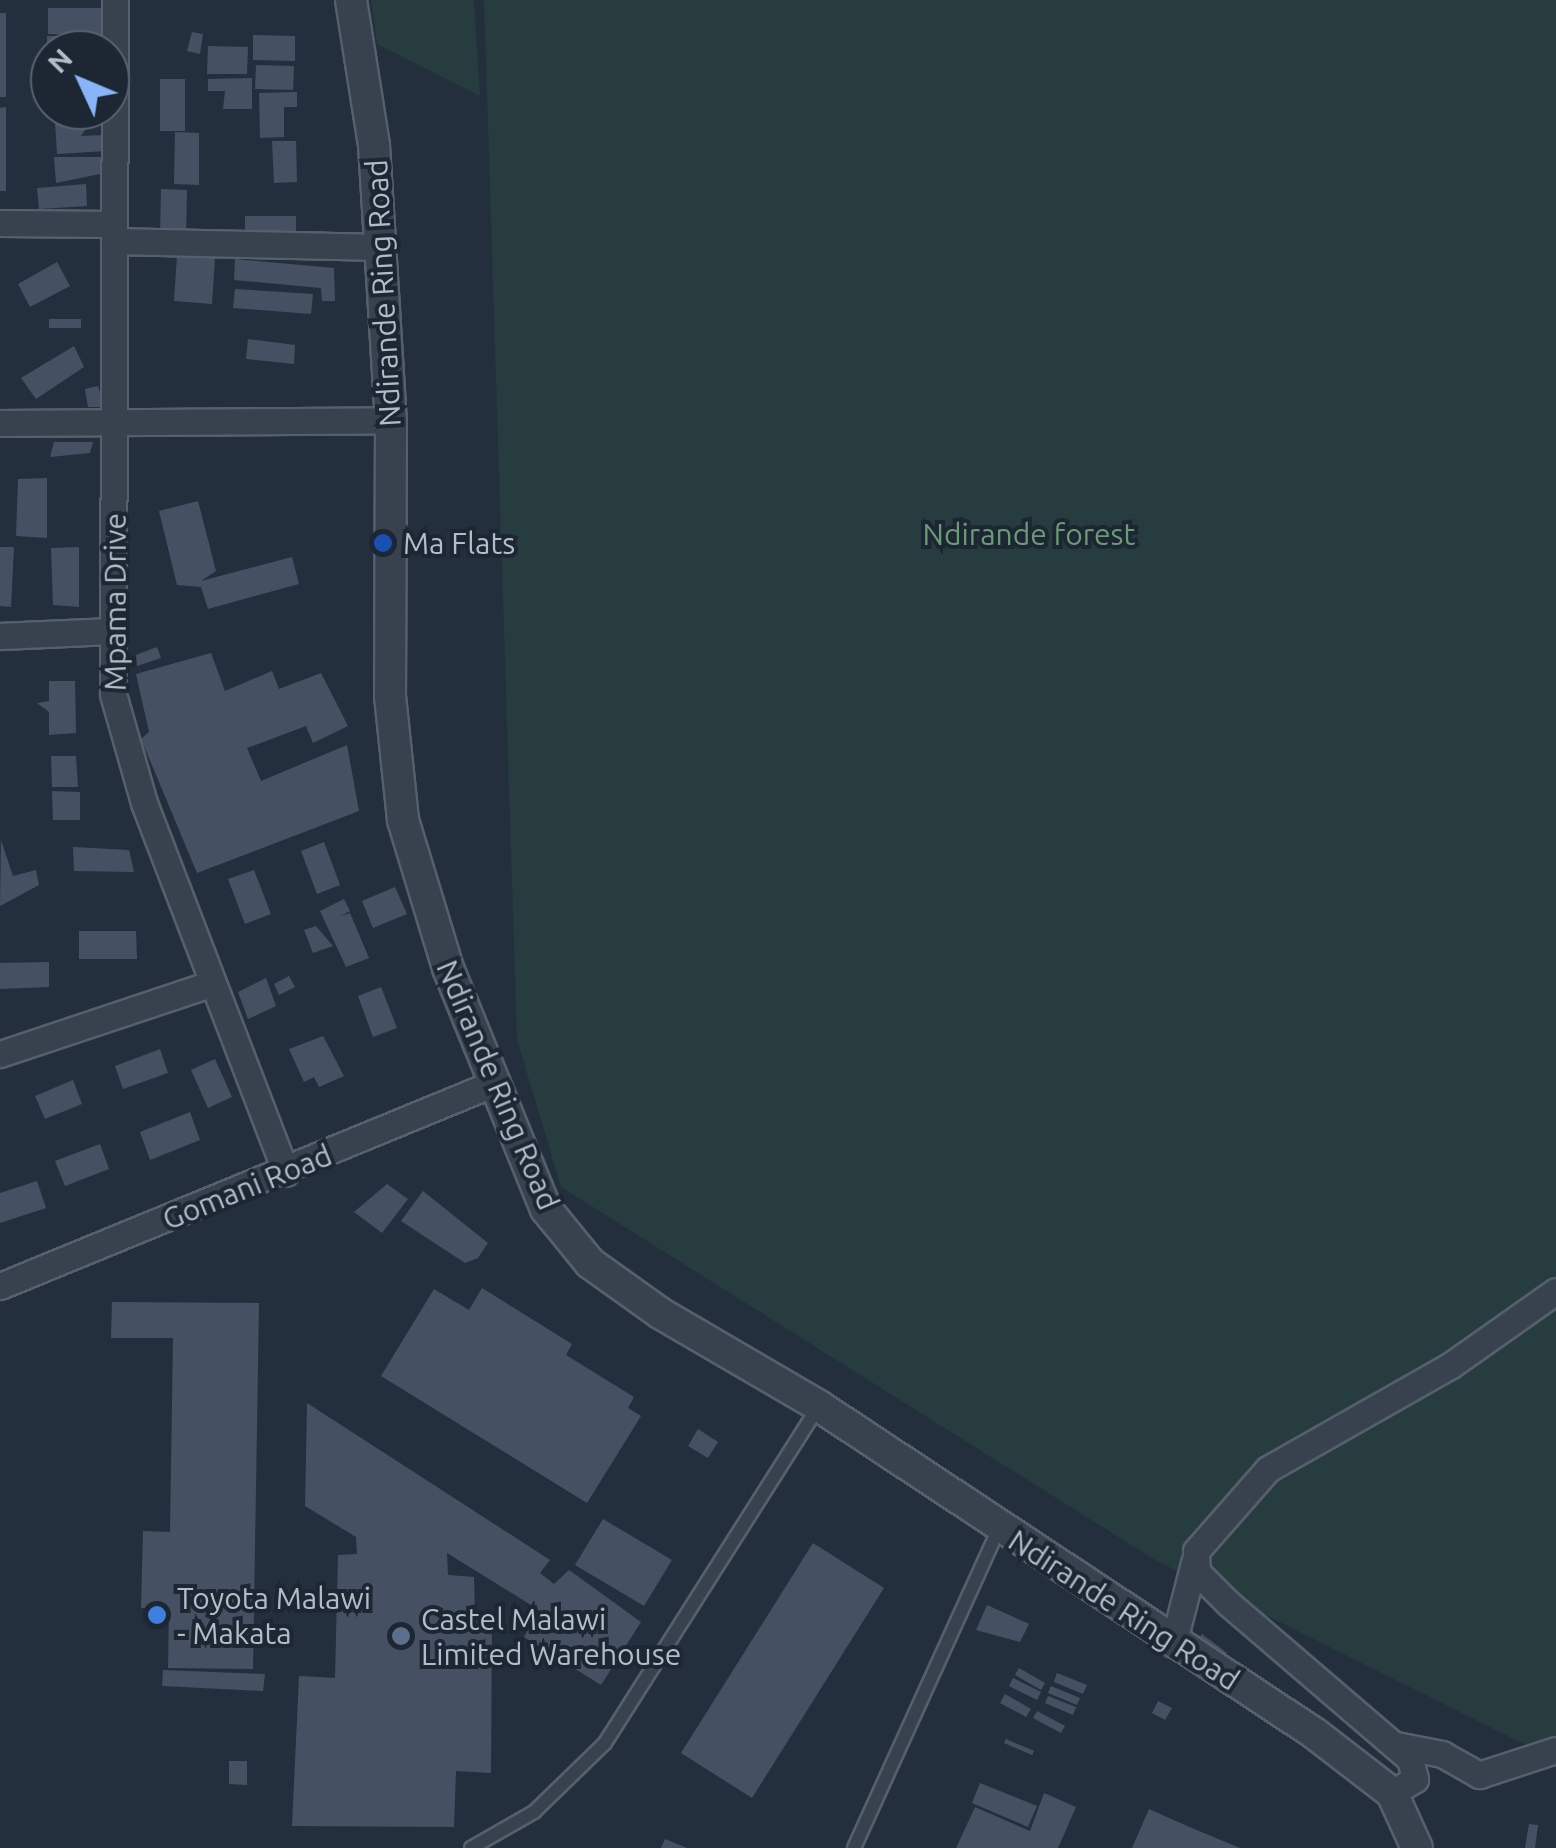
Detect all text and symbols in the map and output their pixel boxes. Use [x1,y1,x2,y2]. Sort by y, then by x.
north arrow [30,30,130,130]
text: N [41,42,78,78]
street label: Ndirande Ring Road [358,158,408,428]
street label: Mpama Drive [97,513,133,691]
park label: Ndirande forest [923,516,1135,552]
place label: Ma Flats [403,525,515,561]
marker: Ma Flats [372,532,394,554]
street label: Ndirande Ring Road [429,955,567,1215]
street label: Gomani Road [157,1137,337,1237]
street label: Ndirande Ring Road [1002,1522,1246,1698]
place label: Toyota Malawi - Makata [177,1580,371,1650]
place label: Castel Malawi Limited Warehouse [421,1601,681,1672]
marker: Toyota Malawi - Makata [146,1604,168,1626]
marker: Castel Malawi Limited Warehouse [390,1625,412,1647]

